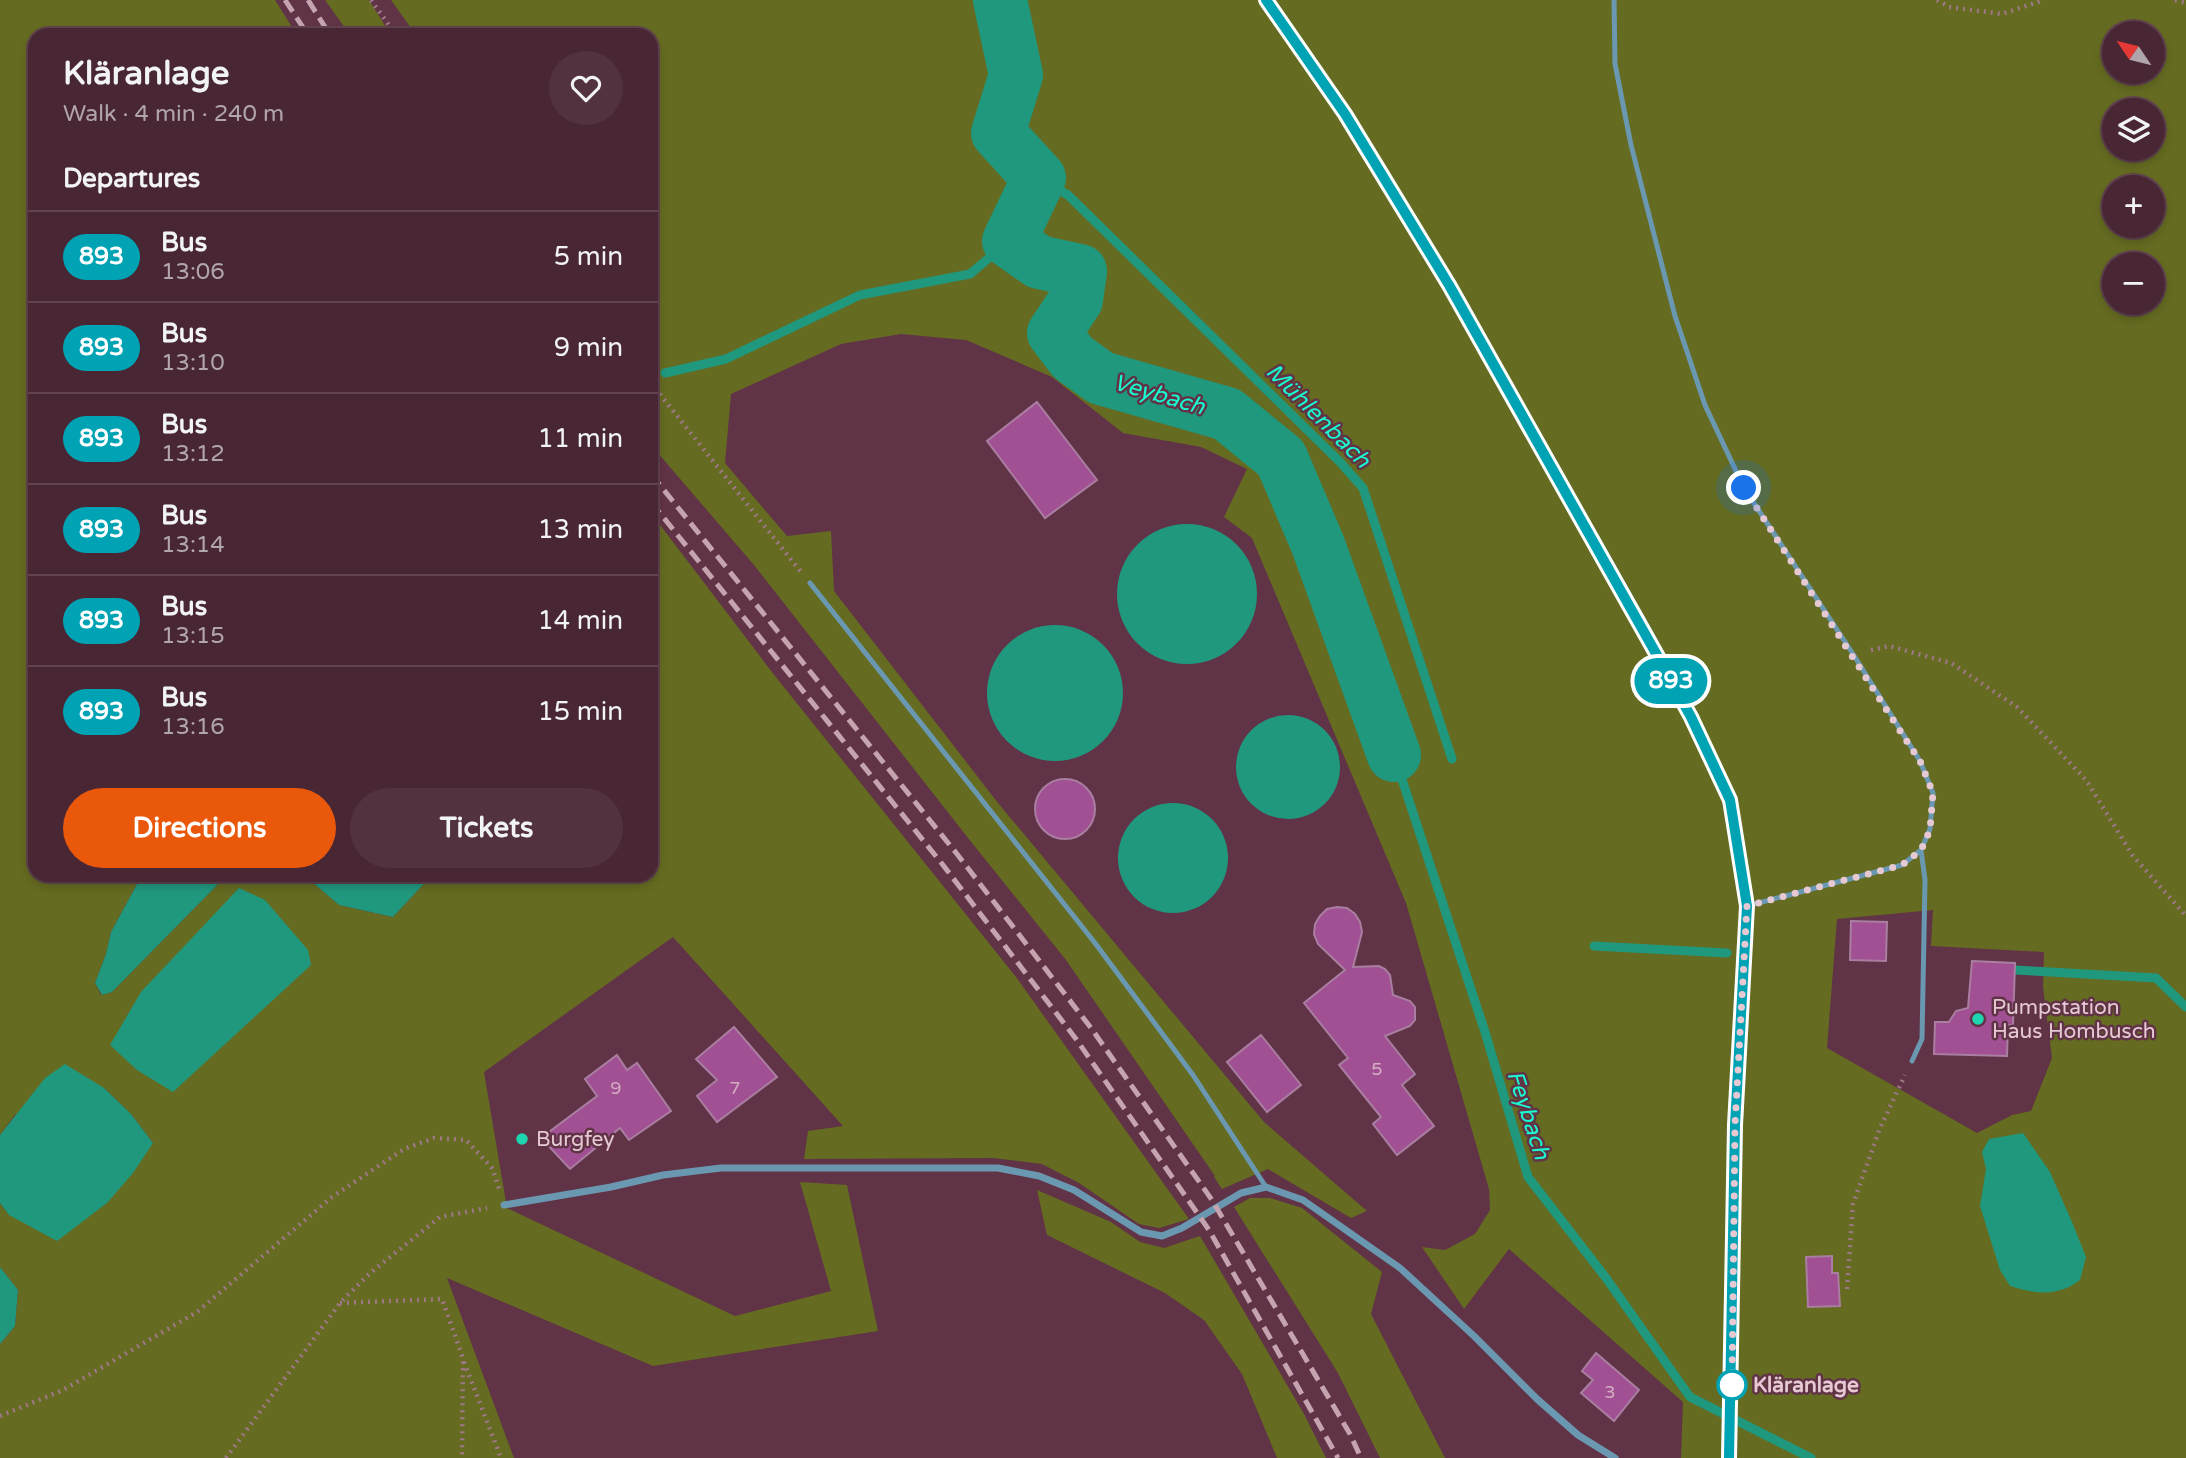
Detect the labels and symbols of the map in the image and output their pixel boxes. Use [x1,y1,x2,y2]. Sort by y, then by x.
north arrow [2102,21,2165,84]
water label: Mühlenbach [1260,358,1377,475]
water label: Veybach [1110,369,1209,422]
your location [1726,470,1761,505]
line badge: 893 [1631,658,1711,704]
place label: Pumpstation Haus Hombusch [1992,995,2156,1044]
marker: Pumpstation Haus Hombusch [1970,1011,1986,1027]
house number: 5 [1371,1058,1383,1080]
water label: Feybach [1500,1067,1556,1164]
house number: 9 [610,1077,622,1099]
house number: 7 [729,1077,741,1099]
place label: Burgfey [536,1127,615,1152]
marker: Burgfey [514,1131,530,1147]
marker: Kläranlage [1717,1370,1747,1400]
place label: Kläranlage [1753,1373,1859,1398]
house number: 3 [1604,1381,1616,1403]

